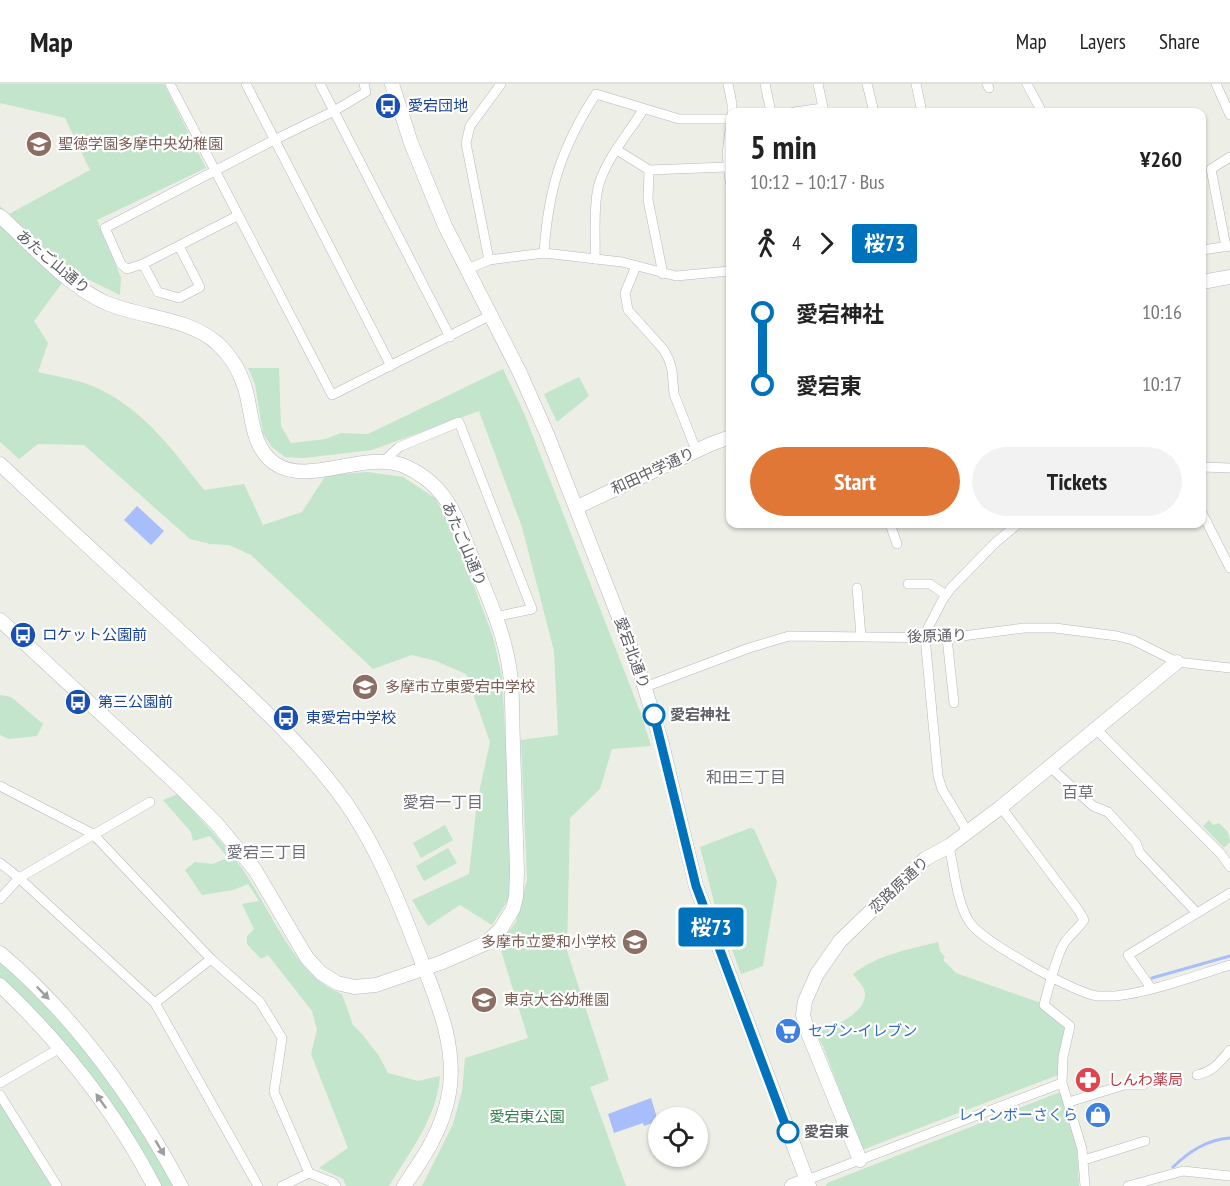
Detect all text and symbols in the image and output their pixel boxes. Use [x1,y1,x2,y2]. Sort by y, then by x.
text: Map [30,23,73,60]
text: Map [1016,28,1047,55]
text: Layers [1080,28,1126,55]
text: Share [1159,28,1200,55]
bus stop icon: 愛宕団地 [373,91,403,121]
place label: 愛宕団地 [408,96,468,115]
text: 5 min [750,125,817,168]
school or university icon: 聖徳学園多摩中央幼稚園 [24,129,54,159]
place label: 聖徳学園多摩中央幼稚園 [58,134,223,153]
text: ¥260 [1140,145,1182,173]
text: 10:12 – 10:17 · Bus [750,169,885,195]
street label: あたご山通り [13,225,94,298]
icon: walk [750,227,783,260]
icon: forward [810,227,843,260]
text: 4 [792,230,801,256]
text: 桜73 [864,230,905,257]
text: 10:16 [1142,299,1182,325]
text: 愛宕神社 [796,300,884,328]
text: 10:17 [1142,371,1182,397]
text: 愛宕東 [796,372,862,400]
street label: 和田中学通り [608,443,698,498]
button: Start [750,447,960,516]
button: Tickets [972,447,1182,516]
street label: あたご山通り [438,499,491,589]
street label: 愛宕北通り [611,614,654,691]
bus stop icon: ロケット公園前 [8,620,38,650]
place label: ロケット公園前 [42,625,147,644]
street label: 後原通り [907,625,967,646]
school or university icon: 多摩市立東愛宕中学校 [350,672,380,702]
place label: 多摩市立東愛宕中学校 [385,677,535,696]
bus stop icon: 第三公園前 [63,687,93,717]
place label: 第三公園前 [98,692,173,711]
bus stop icon: 東愛宕中学校 [271,703,301,733]
marker: 愛宕神社 [643,704,665,726]
place label: 愛宕神社 [670,705,730,724]
place label: 東愛宕中学校 [306,708,396,727]
district label: 和田三丁目 [706,767,786,787]
district label: 百草 [1062,782,1094,802]
district label: 愛宕一丁目 [403,792,483,812]
district label: 愛宕三丁目 [227,842,307,862]
street label: 恋路原通り [865,852,933,917]
line badge: 桜73 [676,908,746,946]
text: 桜73 [690,914,732,941]
school or university icon: 多摩市立愛和小学校 [620,927,650,957]
place label: 多摩市立愛和小学校 [481,932,616,951]
school or university icon: 東京大谷幼稚園 [469,985,499,1015]
one-way arrow [35,986,49,1000]
place label: 東京大谷幼稚園 [504,990,609,1009]
supermarket icon: セブン-イレブン [773,1016,803,1046]
place label: セブン-イレブン [808,1021,917,1040]
pharmacy icon: しんわ薬局 [1073,1065,1103,1095]
place label: しんわ薬局 [1108,1070,1183,1089]
one-way arrow [95,1093,107,1109]
shop icon: レインボーさくら [1083,1100,1113,1130]
place label: レインボーさくら [958,1105,1078,1124]
park label: 愛宕東公園 [489,1107,565,1126]
map controls [648,1107,708,1167]
button: locate [648,1107,708,1167]
marker: 愛宕東 [777,1121,799,1143]
place label: 愛宕東 [804,1122,849,1141]
one-way arrow [155,1140,165,1157]

